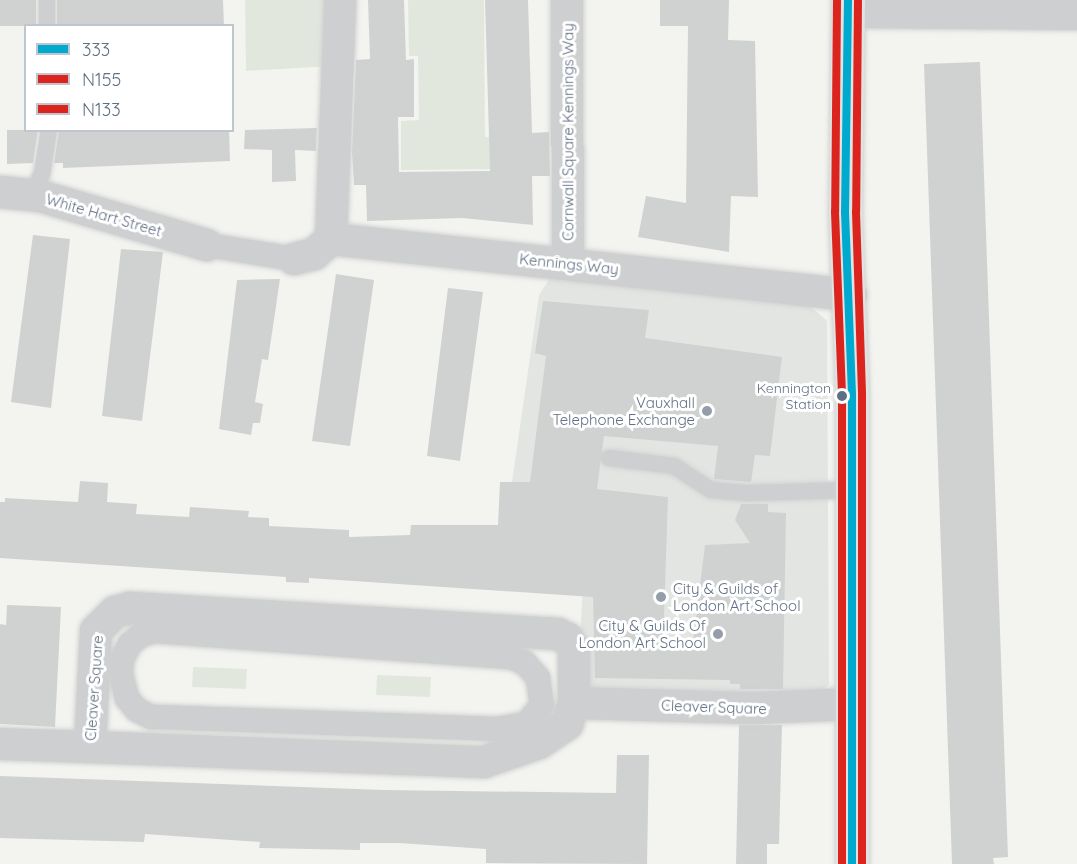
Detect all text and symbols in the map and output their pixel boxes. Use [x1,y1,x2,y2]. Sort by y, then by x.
street label: Cornwall Square Kennings Way [559,23,577,241]
legend [24,24,234,132]
text: 333 [82,38,110,61]
text: N155 [82,68,121,91]
text: N133 [82,98,121,121]
street label: White Hart Street [44,190,164,240]
street label: Kennings Way [518,250,620,278]
place label: Kennington Station [757,380,831,412]
marker: Kennington Station [836,390,848,402]
place label: Vauxhall Telephone Exchange [552,393,695,428]
marker: Vauxhall Telephone Exchange [700,404,714,418]
place label: City & Guilds of London Art School [673,579,801,614]
marker: City & Guilds of London Art School [654,590,668,604]
place label: City & Guilds Of London Art School [578,616,706,651]
marker: City & Guilds Of London Art School [711,627,725,641]
street label: Cleaver Square [81,635,107,741]
street label: Cleaver Square [661,696,767,718]

